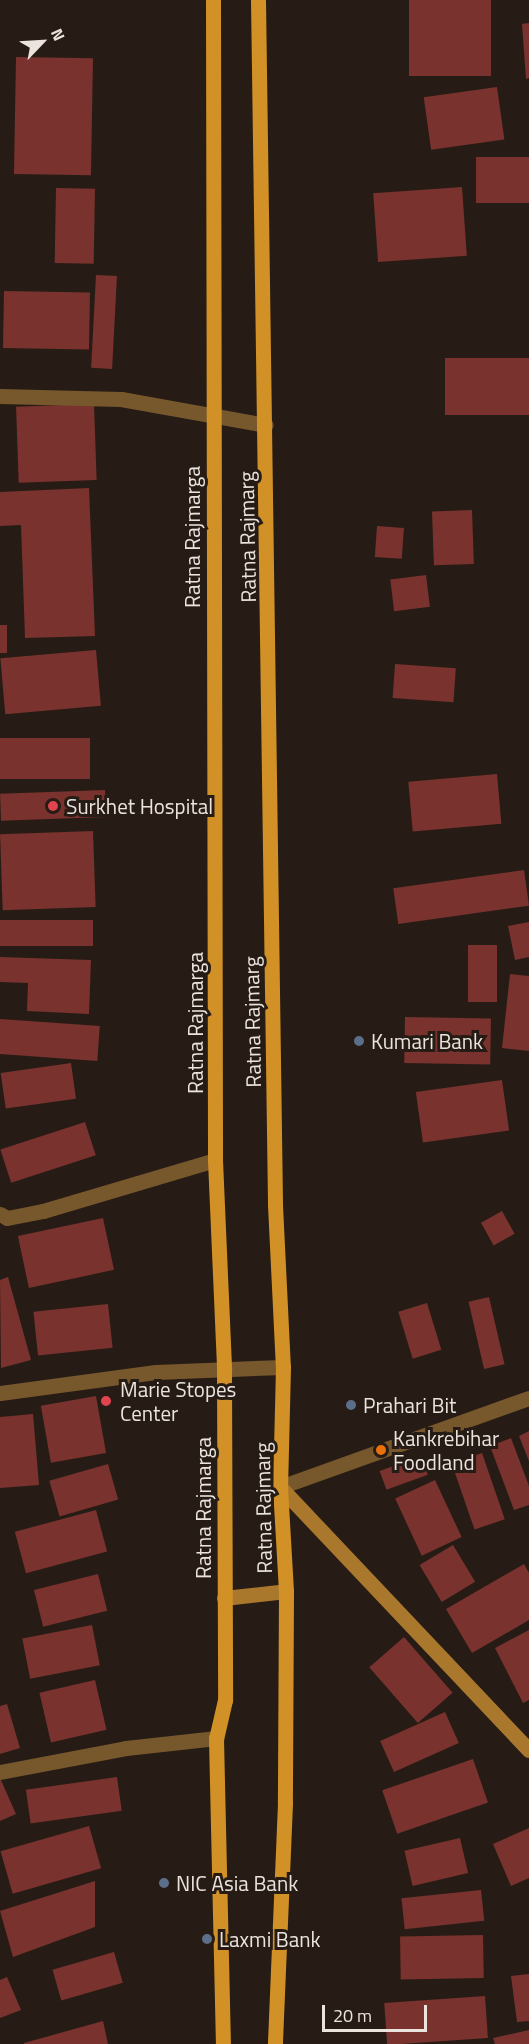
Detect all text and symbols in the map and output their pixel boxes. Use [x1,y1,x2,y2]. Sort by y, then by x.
north arrow [12,12,72,72]
text: N [45,24,72,44]
street label: Ratna Rajmarga [179,466,205,608]
street label: Ratna Rajmarg [233,471,261,603]
place label: Surkhet Hospital [66,793,213,819]
marker: Surkhet Hospital [44,797,62,815]
street label: Ratna Rajmarga [182,952,208,1094]
street label: Ratna Rajmarg [238,956,266,1088]
place label: Kumari Bank [371,1028,483,1054]
marker: Kumari Bank [352,1034,366,1048]
place label: Marie Stopes Center [120,1376,236,1426]
marker: Marie Stopes Center [97,1392,115,1410]
place label: Prahari Bit [363,1392,456,1418]
marker: Prahari Bit [344,1398,358,1412]
place label: Kankrebihar Foodland [393,1425,499,1475]
street label: Ratna Rajmarga [190,1437,216,1579]
street label: Ratna Rajmarg [249,1442,277,1574]
marker: Kankrebihar Foodland [374,1443,388,1457]
place label: NIC Asia Bank [176,1870,298,1896]
marker: NIC Asia Bank [157,1876,171,1890]
place label: Laxmi Bank [219,1926,321,1952]
marker: Laxmi Bank [200,1932,214,1946]
scale bar [325,1993,430,2031]
text: 20 m [333,2002,372,2029]

